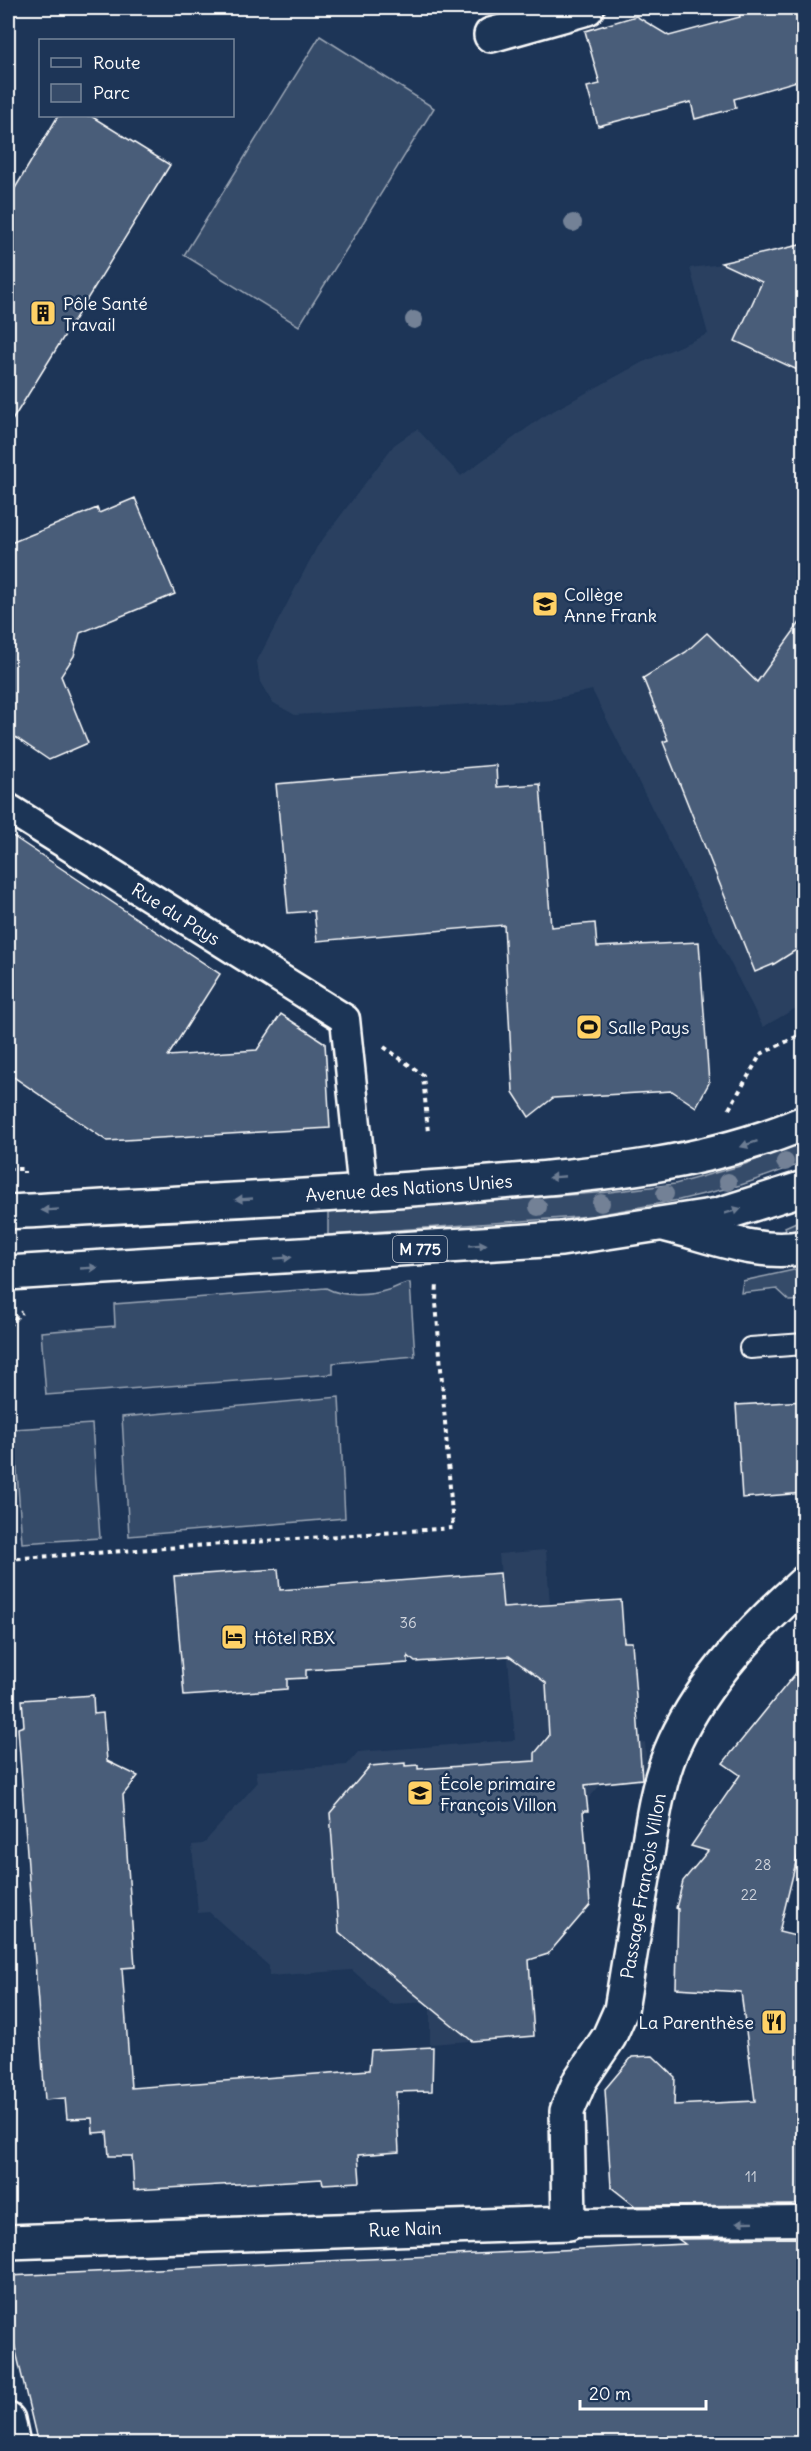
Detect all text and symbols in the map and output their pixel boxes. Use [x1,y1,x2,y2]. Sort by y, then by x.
legend [39,39,234,117]
text: Route [93,51,141,74]
text: Parc [93,81,130,104]
place label: Pôle Santé Travail [63,292,148,336]
building icon: Pôle Santé Travail [28,298,58,328]
place label: Collège Anne Frank [564,583,657,627]
school or university icon: Collège Anne Frank [530,589,560,619]
street label: Rue du Pays [127,878,225,950]
sports icon: Salle Pays [574,1012,604,1042]
place label: Salle Pays [608,1016,689,1039]
one-way arrow [740,1140,758,1149]
street label: Avenue des Nations Unies [305,1169,513,1207]
one-way arrow [548,1172,567,1182]
one-way arrow [235,1195,254,1204]
one-way arrow [40,1205,59,1214]
one-way arrow [724,1206,742,1215]
road number: M 775 [393,1236,447,1262]
one-way arrow [468,1240,487,1250]
one-way arrow [274,1253,293,1263]
one-way arrow [79,1264,98,1273]
house number: 36 [399,1613,417,1632]
hotel icon: Hôtel RBX [219,1622,249,1652]
place label: Hôtel RBX [254,1626,336,1649]
place label: École primaire François Villon [440,1772,557,1816]
school or university icon: École primaire François Villon [405,1778,435,1808]
street label: Passage François Villon [615,1791,671,1981]
house number: 28 [755,1855,771,1874]
house number: 22 [741,1885,757,1904]
restaurant icon: La Parenthèse [759,2007,789,2037]
place label: La Parenthèse [638,2011,754,2034]
house number: 11 [745,2167,757,2186]
street label: Rue Nain [368,2216,442,2242]
one-way arrow [736,2217,755,2226]
scale bar [580,2373,706,2411]
text: 20 m [589,2382,631,2405]

